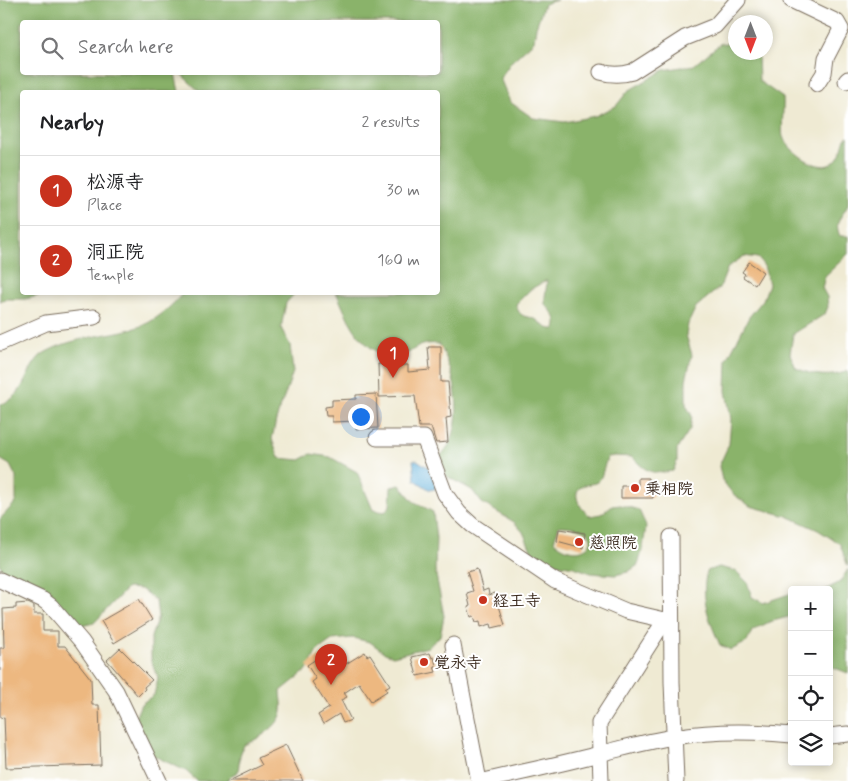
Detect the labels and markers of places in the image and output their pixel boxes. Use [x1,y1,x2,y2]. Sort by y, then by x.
pin: 1 [377,337,409,378]
place label: 乗相院 [645,479,693,500]
marker: 乗相院 [629,482,641,494]
place label: 慈照院 [589,533,637,554]
marker: 慈照院 [573,536,585,548]
place label: 経王寺 [493,591,541,612]
marker: 経王寺 [477,594,489,606]
pin: 2 [315,644,347,685]
place label: 覚永寺 [434,653,482,674]
marker: 覚永寺 [418,656,430,668]

